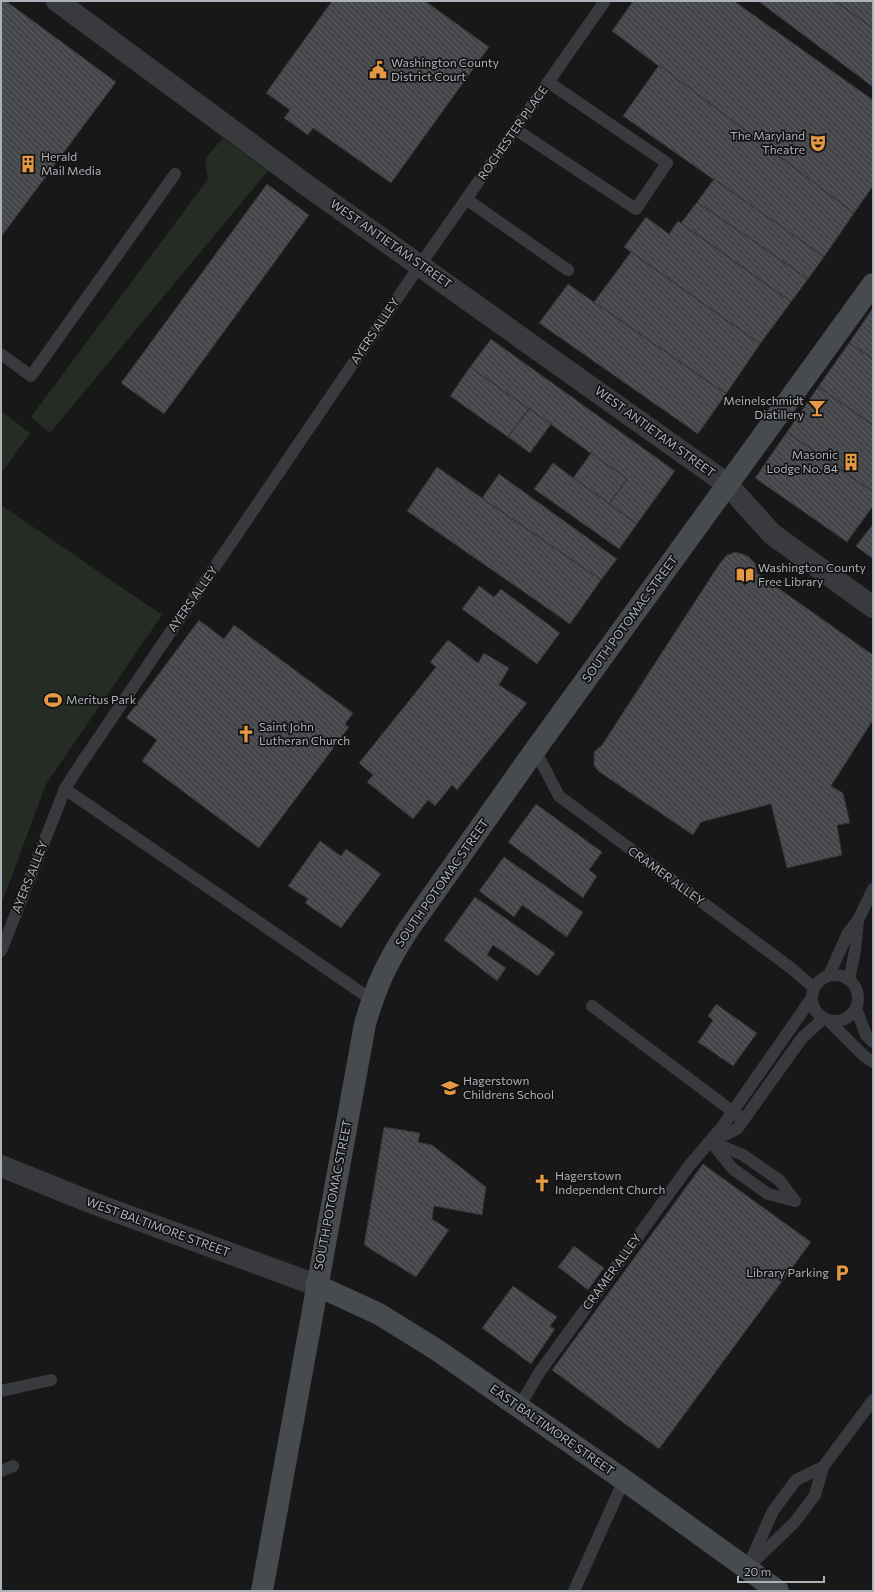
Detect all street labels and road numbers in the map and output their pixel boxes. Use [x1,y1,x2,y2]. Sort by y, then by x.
street label: ROCHESTER PLACE [474,83,550,182]
street label: WEST ANTIETAM STREET [328,196,455,291]
street label: AYERS ALLEY [347,295,401,366]
street label: WEST ANTIETAM STREET [593,383,719,480]
street label: SOUTH POTOMAC STREET [579,552,680,684]
street label: AYERS ALLEY [165,563,220,634]
street label: SOUTH POTOMAC STREET [392,816,491,949]
street label: AYERS ALLEY [8,838,50,915]
street label: CRAMER ALLEY [626,843,707,908]
street label: SOUTH POTOMAC STREET [311,1118,354,1271]
street label: WEST BALTIMORE STREET [84,1193,232,1259]
street label: CRAMER ALLEY [579,1231,644,1312]
street label: EAST BALTIMORE STREET [488,1381,617,1478]

